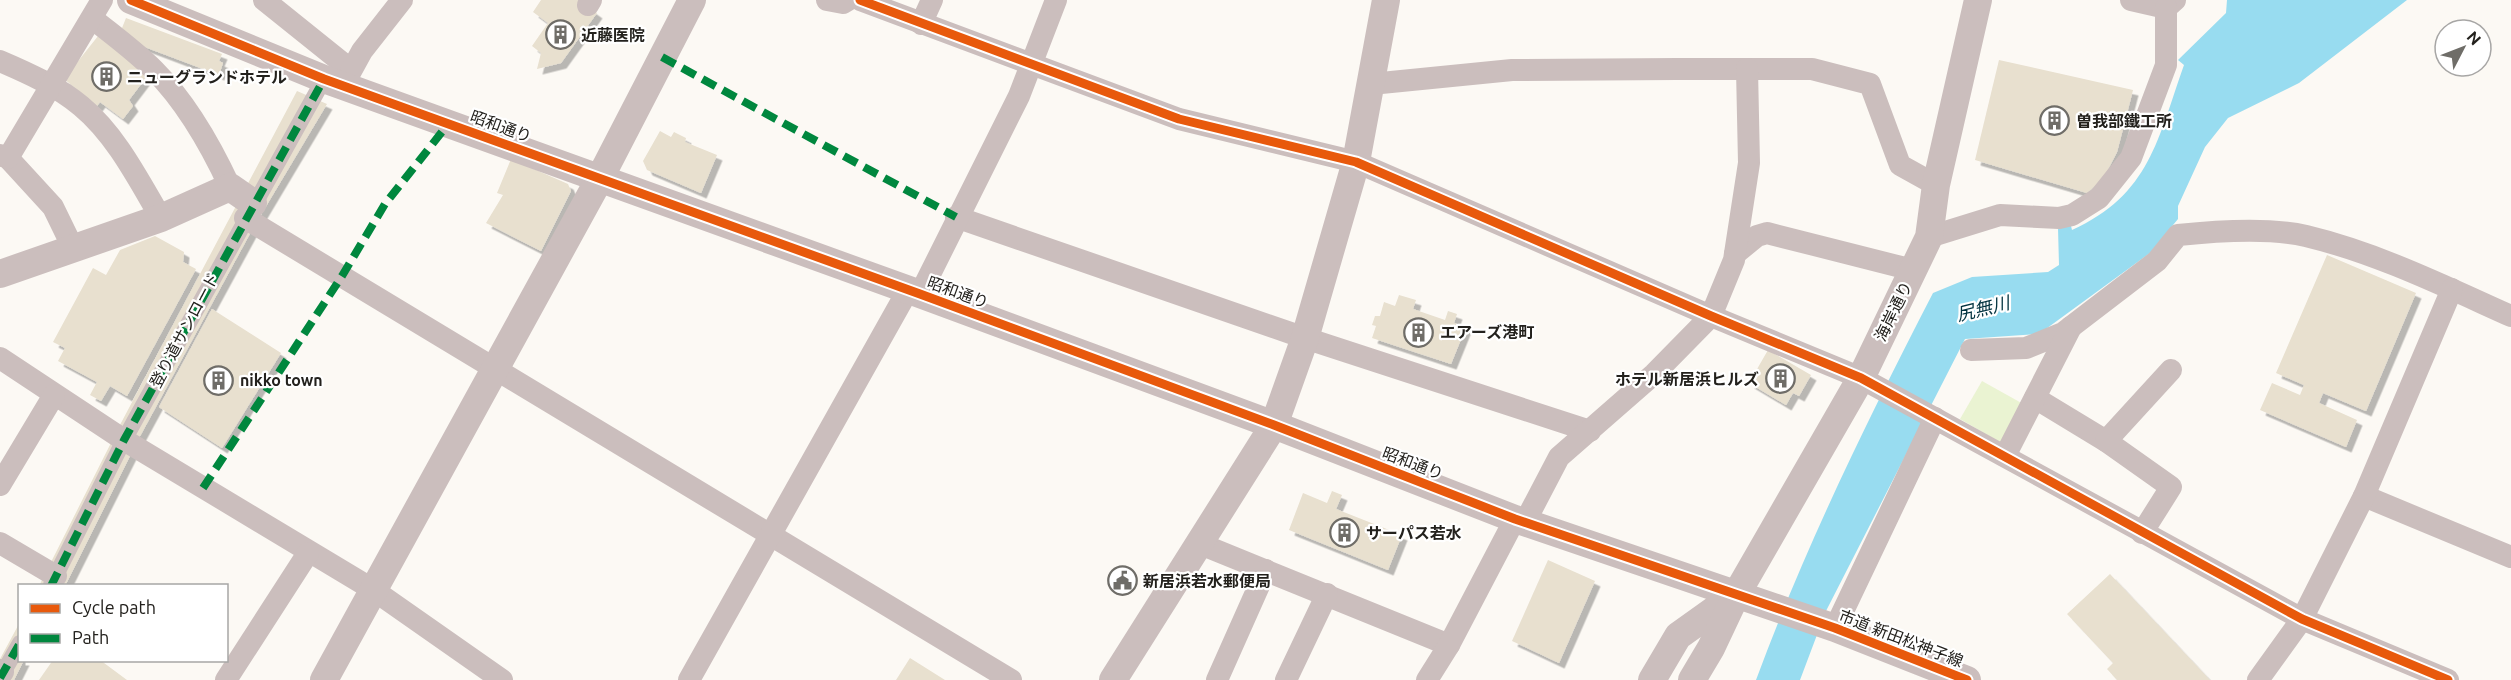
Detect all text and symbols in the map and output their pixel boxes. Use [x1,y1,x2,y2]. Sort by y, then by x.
north arrow [2433,18,2493,78]
building icon: 近藤医院 [544,19,576,51]
place label: 近藤医院 [581,26,645,44]
text: N [2463,28,2485,48]
building icon: ニューグランドホテル [90,61,122,93]
place label: ニューグランドホテル [127,68,287,86]
building icon: 曽我部鐵工所 [2039,105,2071,137]
street label: 昭和通り [468,107,534,145]
place label: 曽我部鐵工所 [2076,112,2172,130]
street label: 登り道サンロード [146,269,222,391]
street label: 昭和通り [925,273,991,311]
street label: 海岸通り [1871,278,1915,344]
water label: 尻無川 [1954,291,2013,324]
building icon: エアーズ港町 [1403,316,1435,348]
place label: エアーズ港町 [1440,323,1534,341]
building icon: ホテル新居浜ヒルズ [1764,363,1796,395]
building icon: nikko town [203,364,235,396]
place label: ホテル新居浜ヒルズ [1615,370,1759,388]
place label: nikko town [240,371,323,389]
street label: 昭和通り [1380,443,1446,483]
building icon: サーパス若水 [1329,517,1361,549]
place label: サーパス若水 [1366,524,1462,542]
public building icon: 新居浜若水郵便局 [1106,565,1138,597]
place label: 新居浜若水郵便局 [1143,572,1271,590]
legend [18,584,228,662]
text: Cycle path [72,597,156,617]
street label: 市道 新田松神子線 [1836,606,1966,670]
text: Path [72,627,109,647]

